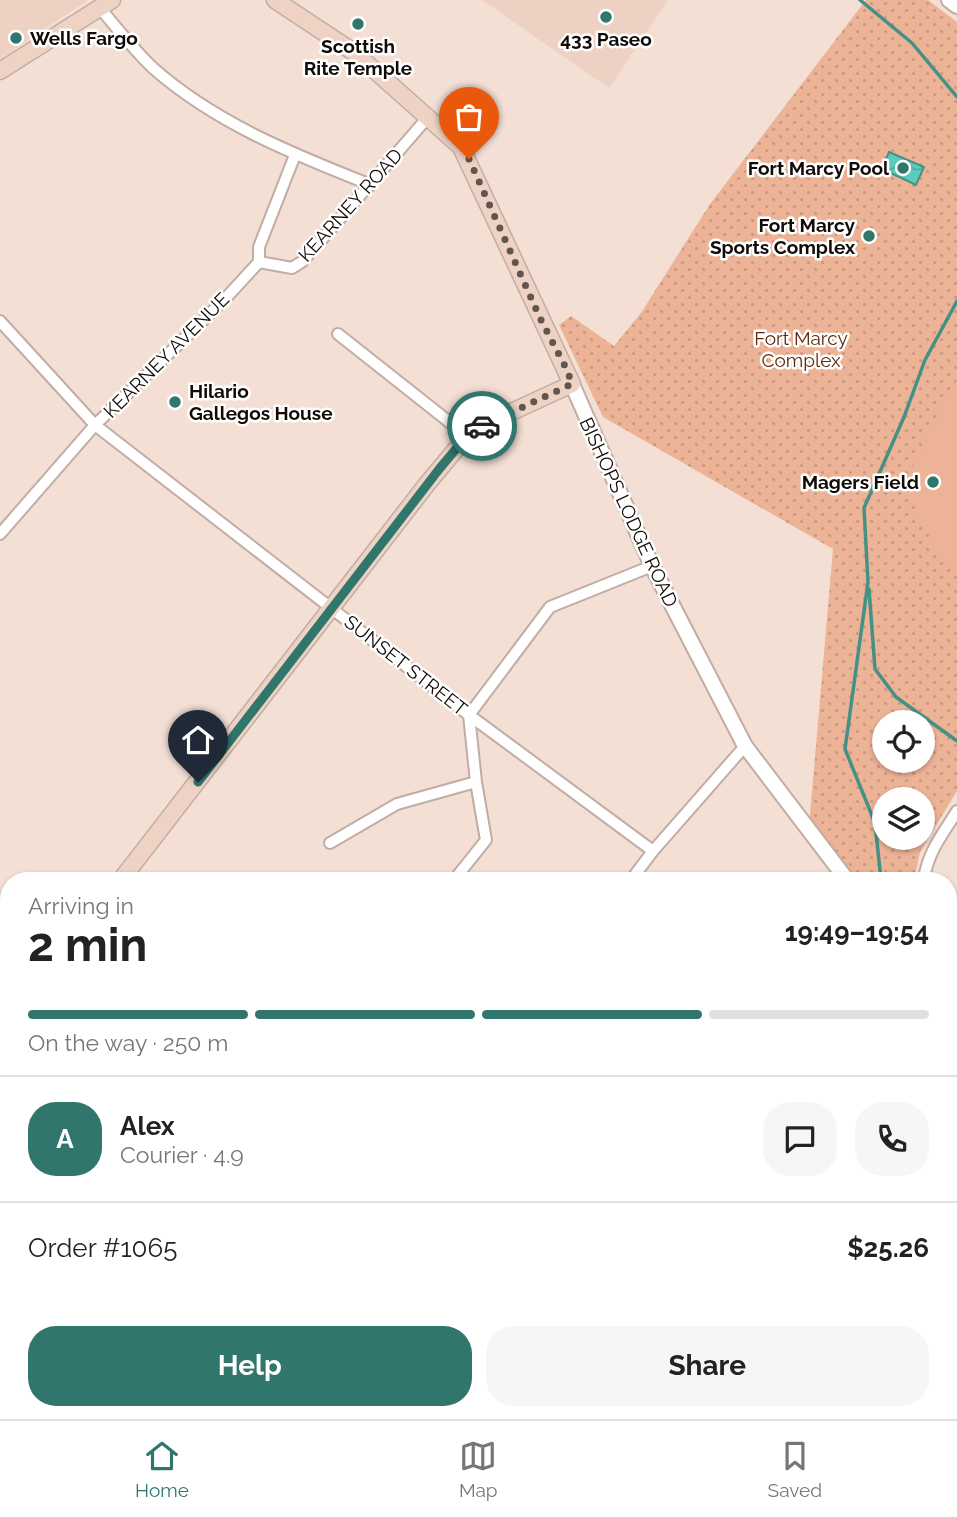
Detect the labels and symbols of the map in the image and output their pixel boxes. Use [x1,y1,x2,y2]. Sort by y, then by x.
marker: 433 Paseo [598,9,614,25]
marker: Scottish Rite Temple [350,16,366,32]
place label: Wells Fargo [30,27,138,49]
place label: 433 Paseo [560,28,652,50]
marker: Wells Fargo [8,30,24,46]
place label: Scottish Rite Temple [304,35,412,79]
pin [439,87,499,159]
street label: KEARNEY ROAD [294,144,406,266]
place label: Fort Marcy Pool [748,157,890,179]
marker: Fort Marcy Pool [895,160,911,176]
place label: Fort Marcy Sports Complex [710,214,856,258]
marker: Fort Marcy Sports Complex [861,228,877,244]
street label: KEARNEY AVENUE [99,288,233,422]
park label: Fort Marcy Complex [754,327,848,371]
place label: Hilario Gallegos House [189,380,333,424]
courier [447,391,517,461]
marker: Hilario Gallegos House [167,394,183,410]
street label: BISHOPS LODGE ROAD [575,414,683,610]
place label: Magers Field [802,471,919,493]
marker: Magers Field [925,474,941,490]
street label: SUNSET STREET [340,610,472,720]
pin [168,710,228,782]

